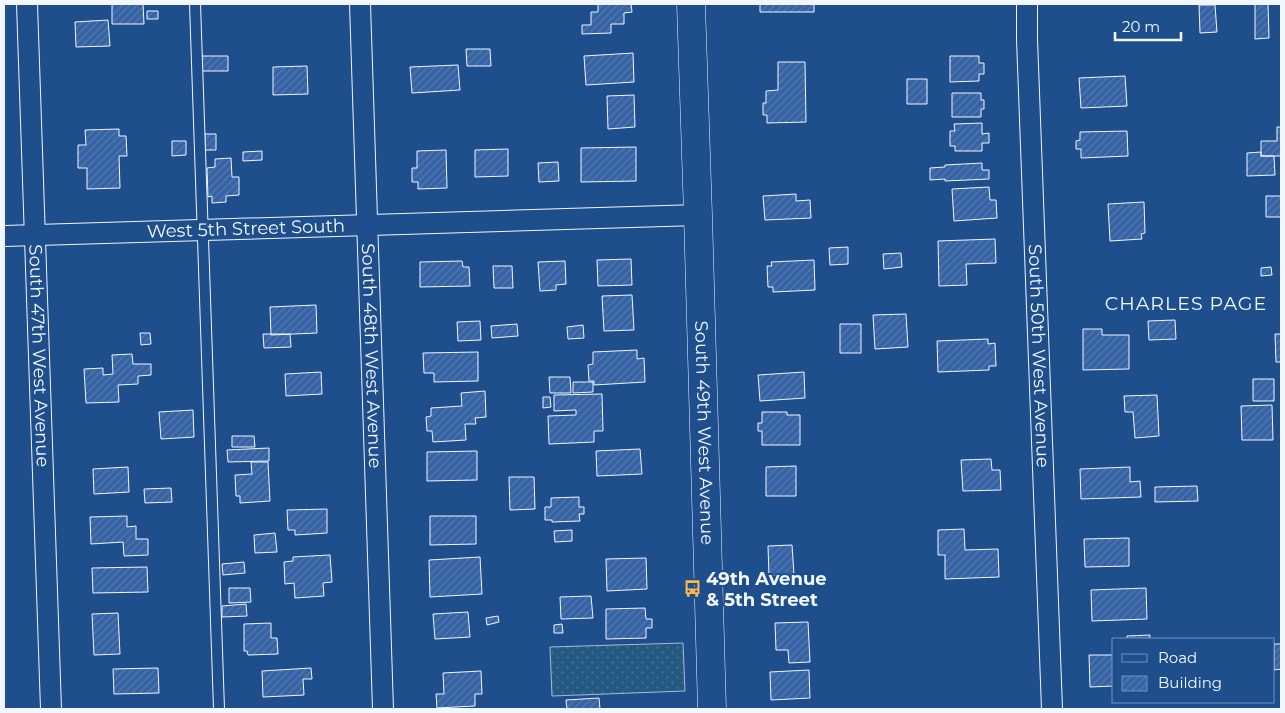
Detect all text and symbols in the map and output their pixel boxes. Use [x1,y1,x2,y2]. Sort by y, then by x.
scale bar [1115,10,1181,42]
text: 20 m [1122,17,1160,36]
street label: West 5th Street South [146,215,345,243]
street label: South 48th West Avenue [357,243,386,469]
street label: South 47th West Avenue [24,244,54,468]
street label: South 50th West Avenue [1024,244,1054,468]
district label: CHARLES PAGE [1105,292,1267,315]
street label: South 49th West Avenue [690,320,718,545]
place label: 49th Avenue & 5th Street [706,568,827,611]
bus stop icon: 49th Avenue & 5th Street [682,579,702,599]
legend [1112,638,1275,703]
text: Road [1158,648,1197,667]
text: Building [1158,673,1222,692]

